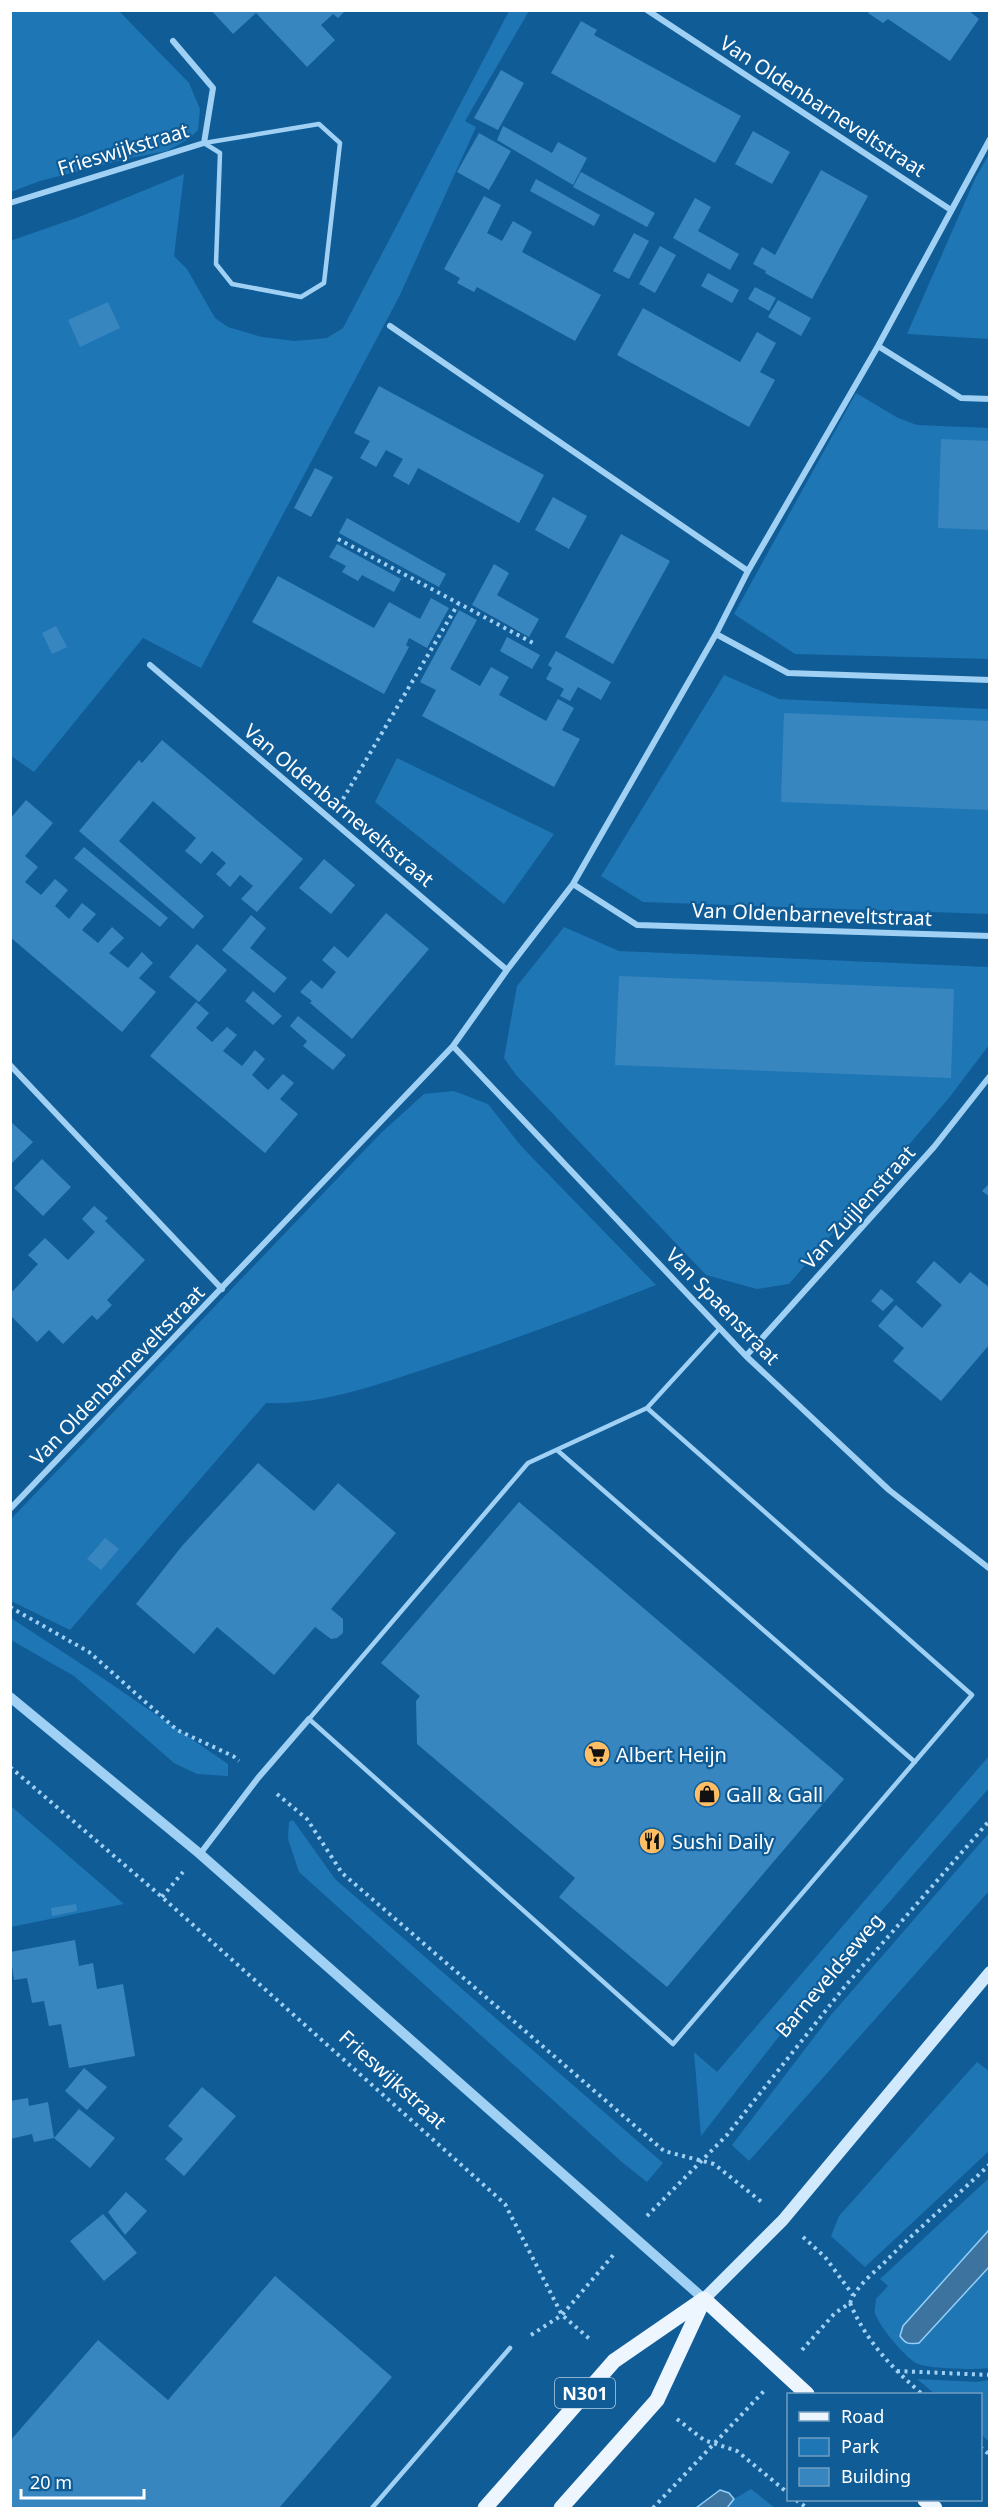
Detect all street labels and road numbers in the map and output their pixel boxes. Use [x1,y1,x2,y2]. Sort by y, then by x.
street label: Van Oldenbarneveltstraat [715,29,931,183]
street label: Frieswijkstraat [54,116,192,182]
street label: Van Oldenbarneveltstraat [238,717,440,893]
street label: Van Oldenbarneveltstraat [691,896,933,932]
street label: Van Zuijlenstraat [795,1139,921,1275]
street label: Van Spaenstraat [660,1242,786,1370]
street label: Van Oldenbarneveltstraat [24,1279,210,1471]
street label: Barneveldseweg [769,1907,889,2043]
street label: Frieswijkstraat [334,2024,452,2134]
road number: N301 [555,2378,615,2408]

